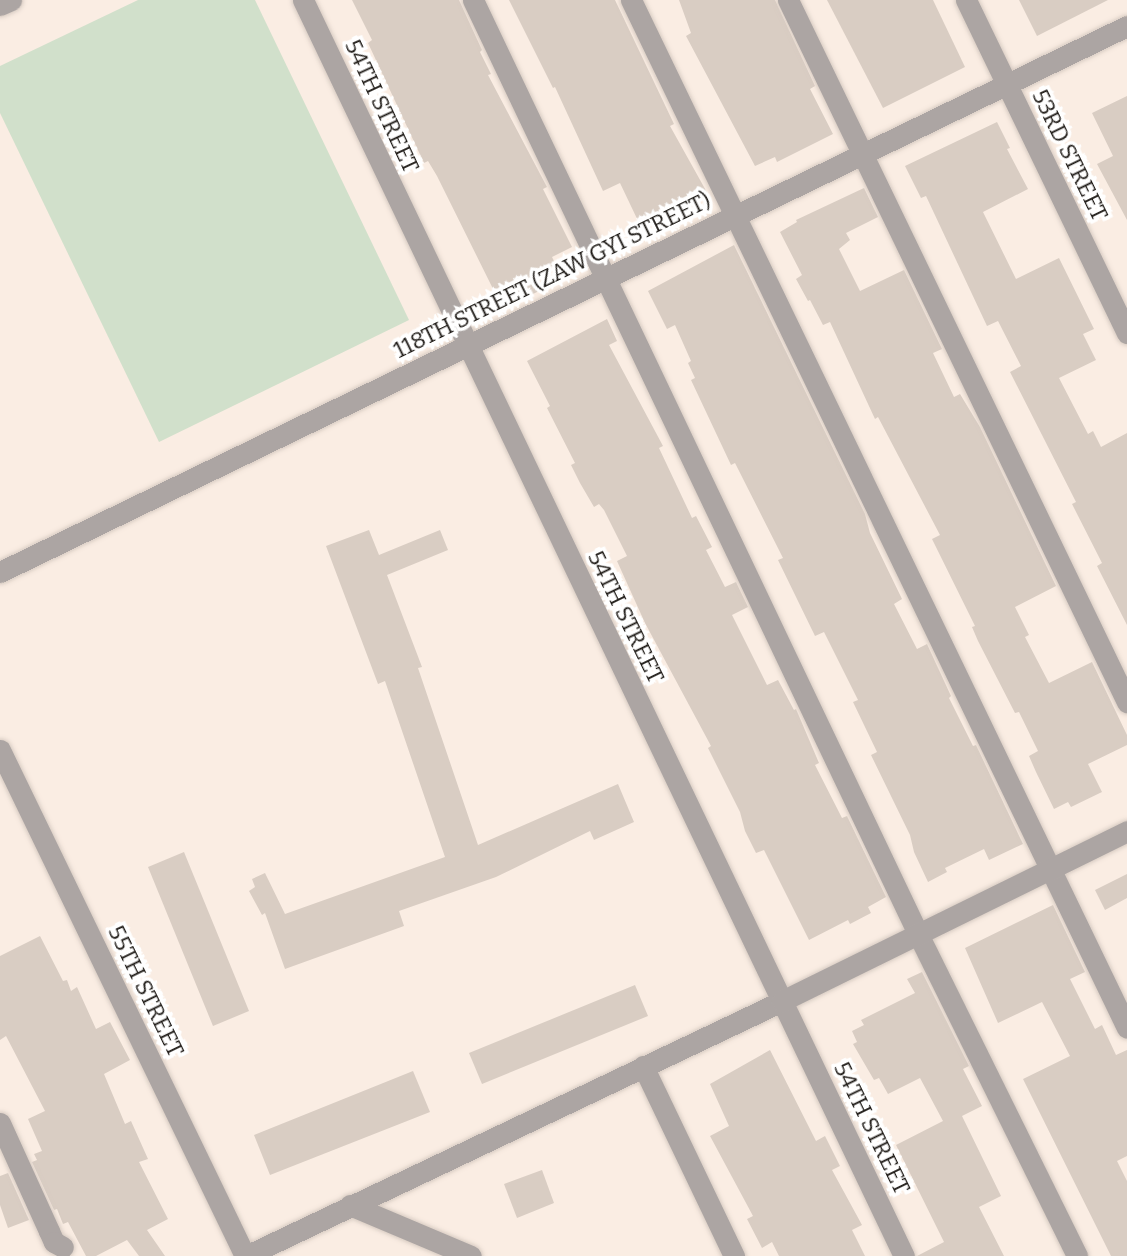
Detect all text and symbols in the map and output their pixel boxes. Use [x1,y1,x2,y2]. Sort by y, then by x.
street label: 54TH STREET [339,35,425,177]
street label: 53RD STREET [1026,85,1114,225]
street label: 118TH STREET (ZAW GYI STREET) [389,186,715,364]
street label: 54TH STREET [582,546,670,688]
street label: 55TH STREET [102,921,190,1061]
street label: 54TH STREET [828,1057,916,1199]

